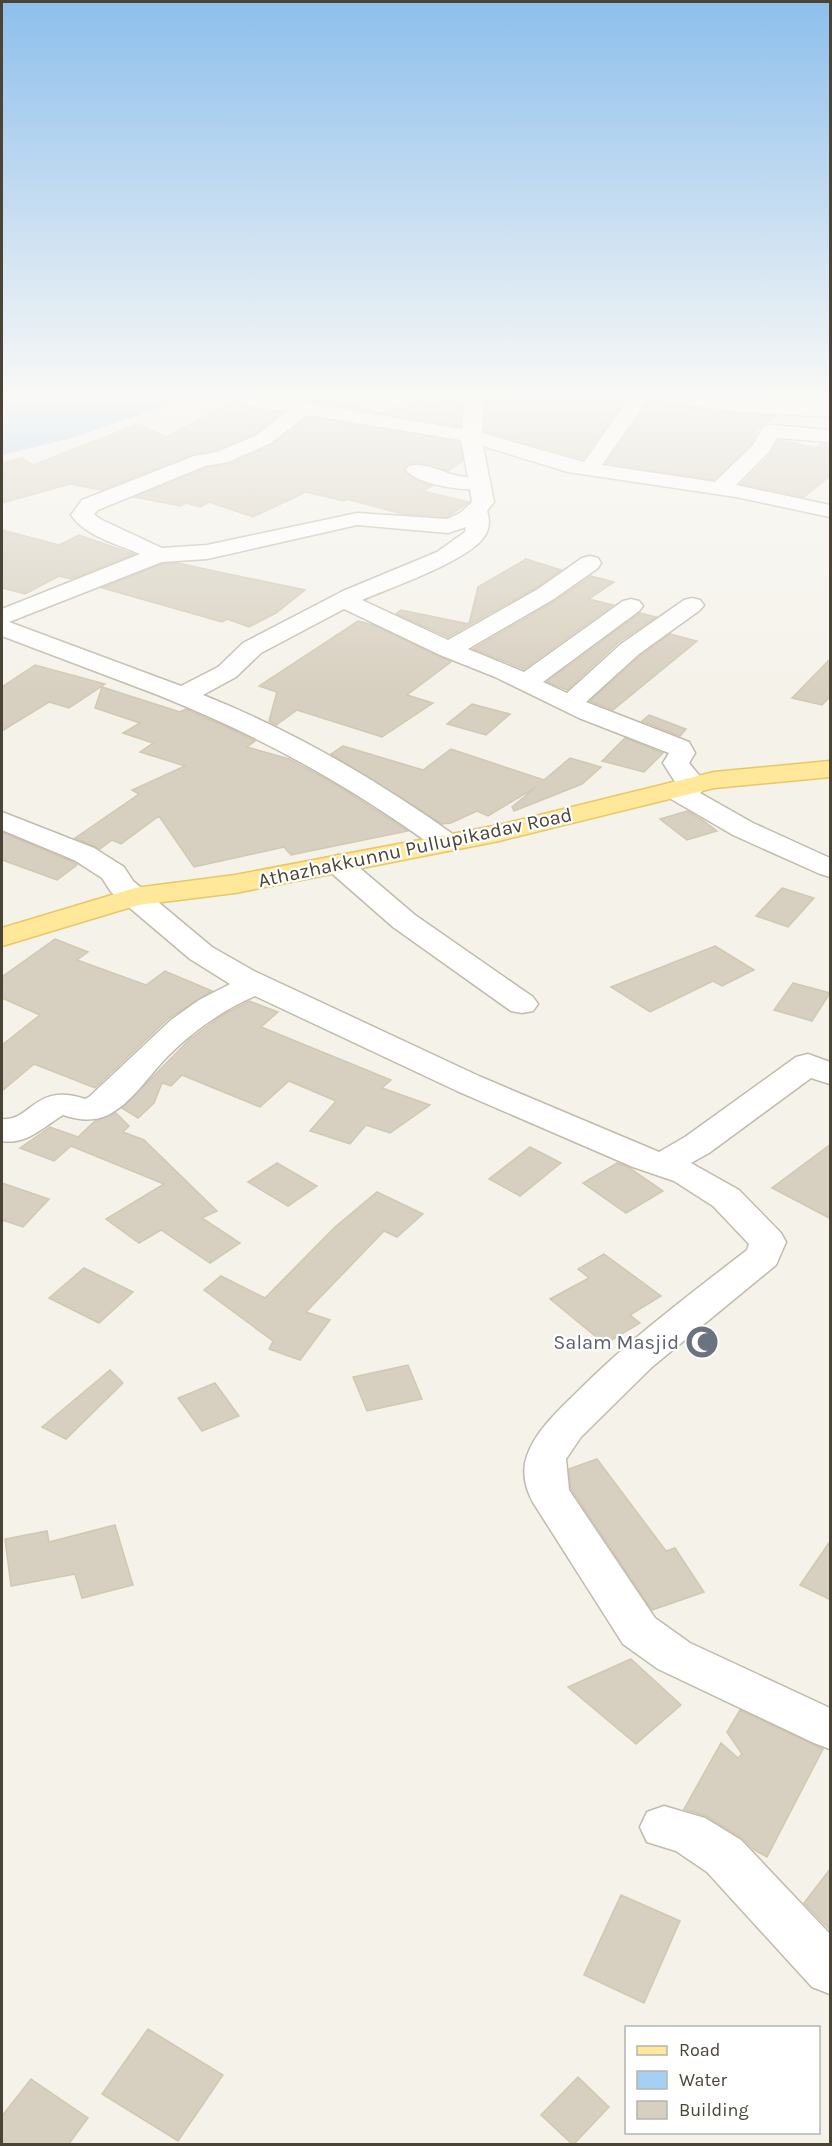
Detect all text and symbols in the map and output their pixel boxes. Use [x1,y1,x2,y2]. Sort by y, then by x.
street label: Athazhakkunnu Pullupikadav Road [256,803,574,892]
mosque icon: Salam Masjid [684,1324,720,1360]
place label: Salam Masjid [553,1331,679,1354]
legend [625,2026,820,2134]
text: Road [679,2039,720,2061]
text: Water [679,2069,727,2091]
text: Building [679,2099,749,2121]

